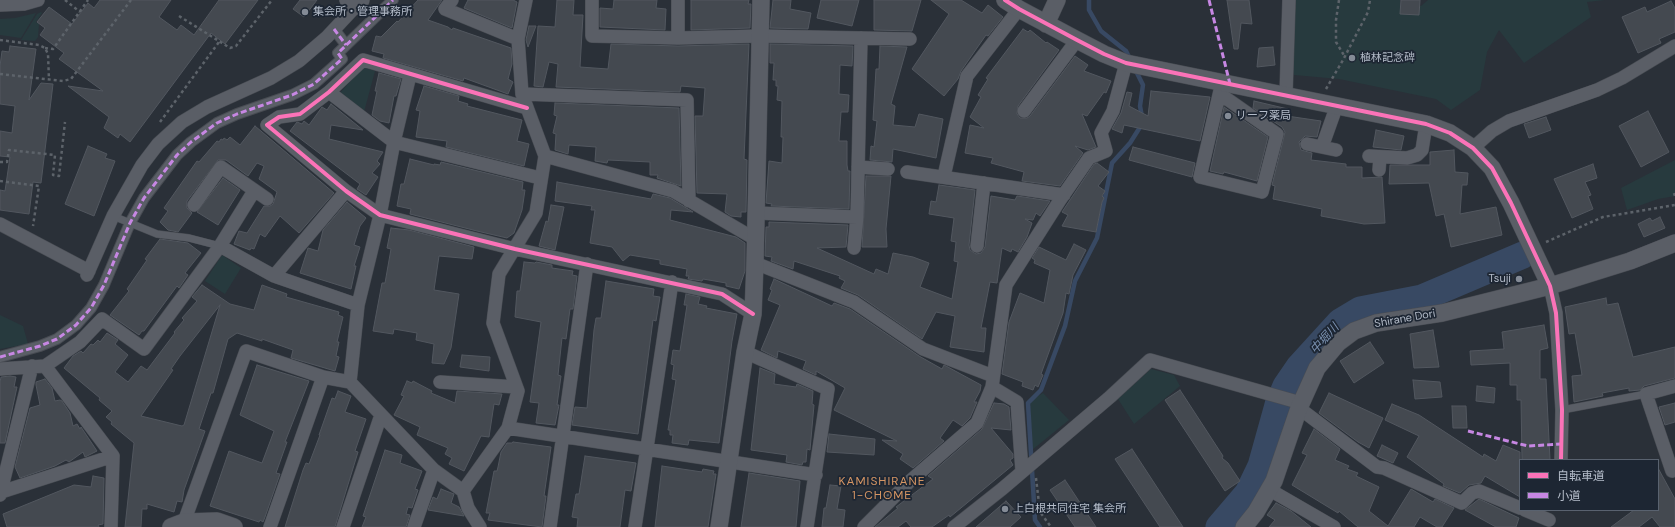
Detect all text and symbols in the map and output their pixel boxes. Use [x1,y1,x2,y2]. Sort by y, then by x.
place label: 集会所・管理事務所 [313,5,412,19]
marker: 集会所・管理事務所 [300,7,310,17]
place label: 植林記念碑 [1360,51,1415,65]
marker: 植林記念碑 [1347,53,1357,63]
place label: リーフ薬局 [1236,109,1291,123]
marker: リーフ薬局 [1223,111,1233,121]
place label: Tsuji [1488,272,1511,286]
marker: Tsuji [1514,274,1524,284]
street label: Shirane Dori [1373,307,1437,331]
water label: 中堀川 [1308,321,1342,357]
legend [1519,459,1659,511]
text: 自転車道 [1557,468,1605,484]
district label: KAMISHIRANE 1-CHOME [839,475,925,503]
text: 小道 [1557,488,1581,504]
place label: 上白根共同住宅 集会所 [1013,502,1126,516]
marker: 上白根共同住宅 集会所 [1000,504,1010,514]

